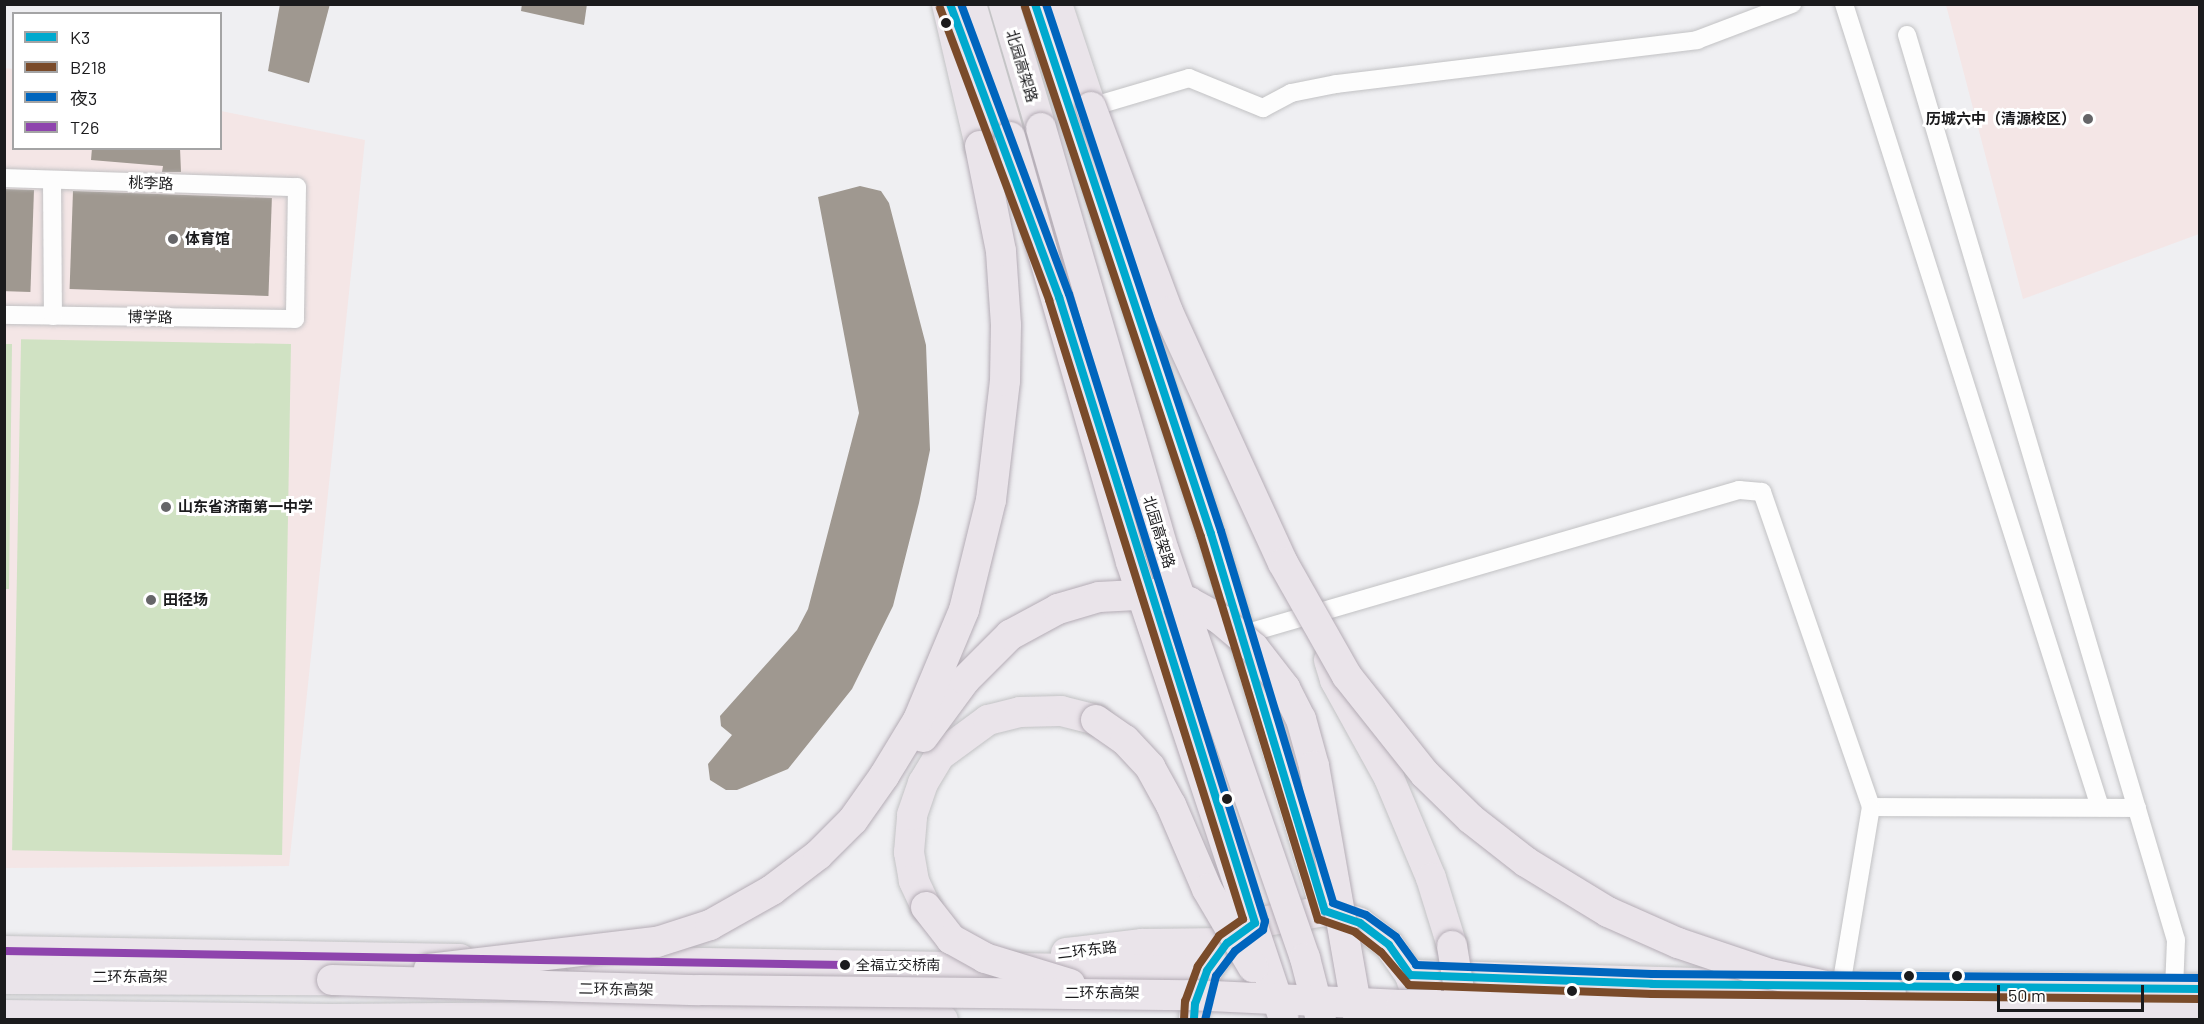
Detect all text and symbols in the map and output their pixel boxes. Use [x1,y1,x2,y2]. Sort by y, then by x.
legend [12,12,222,150]
unlabelled marker [940,17,952,29]
text: K3 [70,26,90,48]
street label: 北园高架路 [1002,28,1042,104]
text: B218 [70,56,106,78]
text: 夜3 [70,87,97,109]
place label: 历城六中（清源校区） [1926,110,2076,128]
marker: 历城六中（清源校区） [2081,112,2095,126]
text: T26 [70,116,99,138]
street label: 桃李路 [128,173,174,193]
place label: 体育馆 [185,230,230,248]
marker: 体育馆 [166,232,180,246]
street label: 博学路 [127,308,173,326]
street label: 北园高架路 [1139,494,1179,570]
place label: 山东省济南第一中学 [178,498,313,516]
marker: 山东省济南第一中学 [159,500,173,514]
place label: 田径场 [163,591,208,609]
marker: 田径场 [144,593,158,607]
unlabelled marker [1221,793,1233,805]
street label: 二环东路 [1056,937,1118,963]
place label: 全福立交桥南 [856,957,940,973]
marker: 全福立交桥南 [839,959,851,971]
street label: 二环东高架 [93,968,167,986]
unlabelled marker [1903,970,1915,982]
unlabelled marker [1951,970,1963,982]
scale bar [2000,973,2147,1011]
street label: 二环东高架 [578,979,654,999]
street label: 二环东高架 [1065,984,1139,1002]
text: 50 m [2008,984,2046,1006]
unlabelled marker [1566,985,1578,997]

